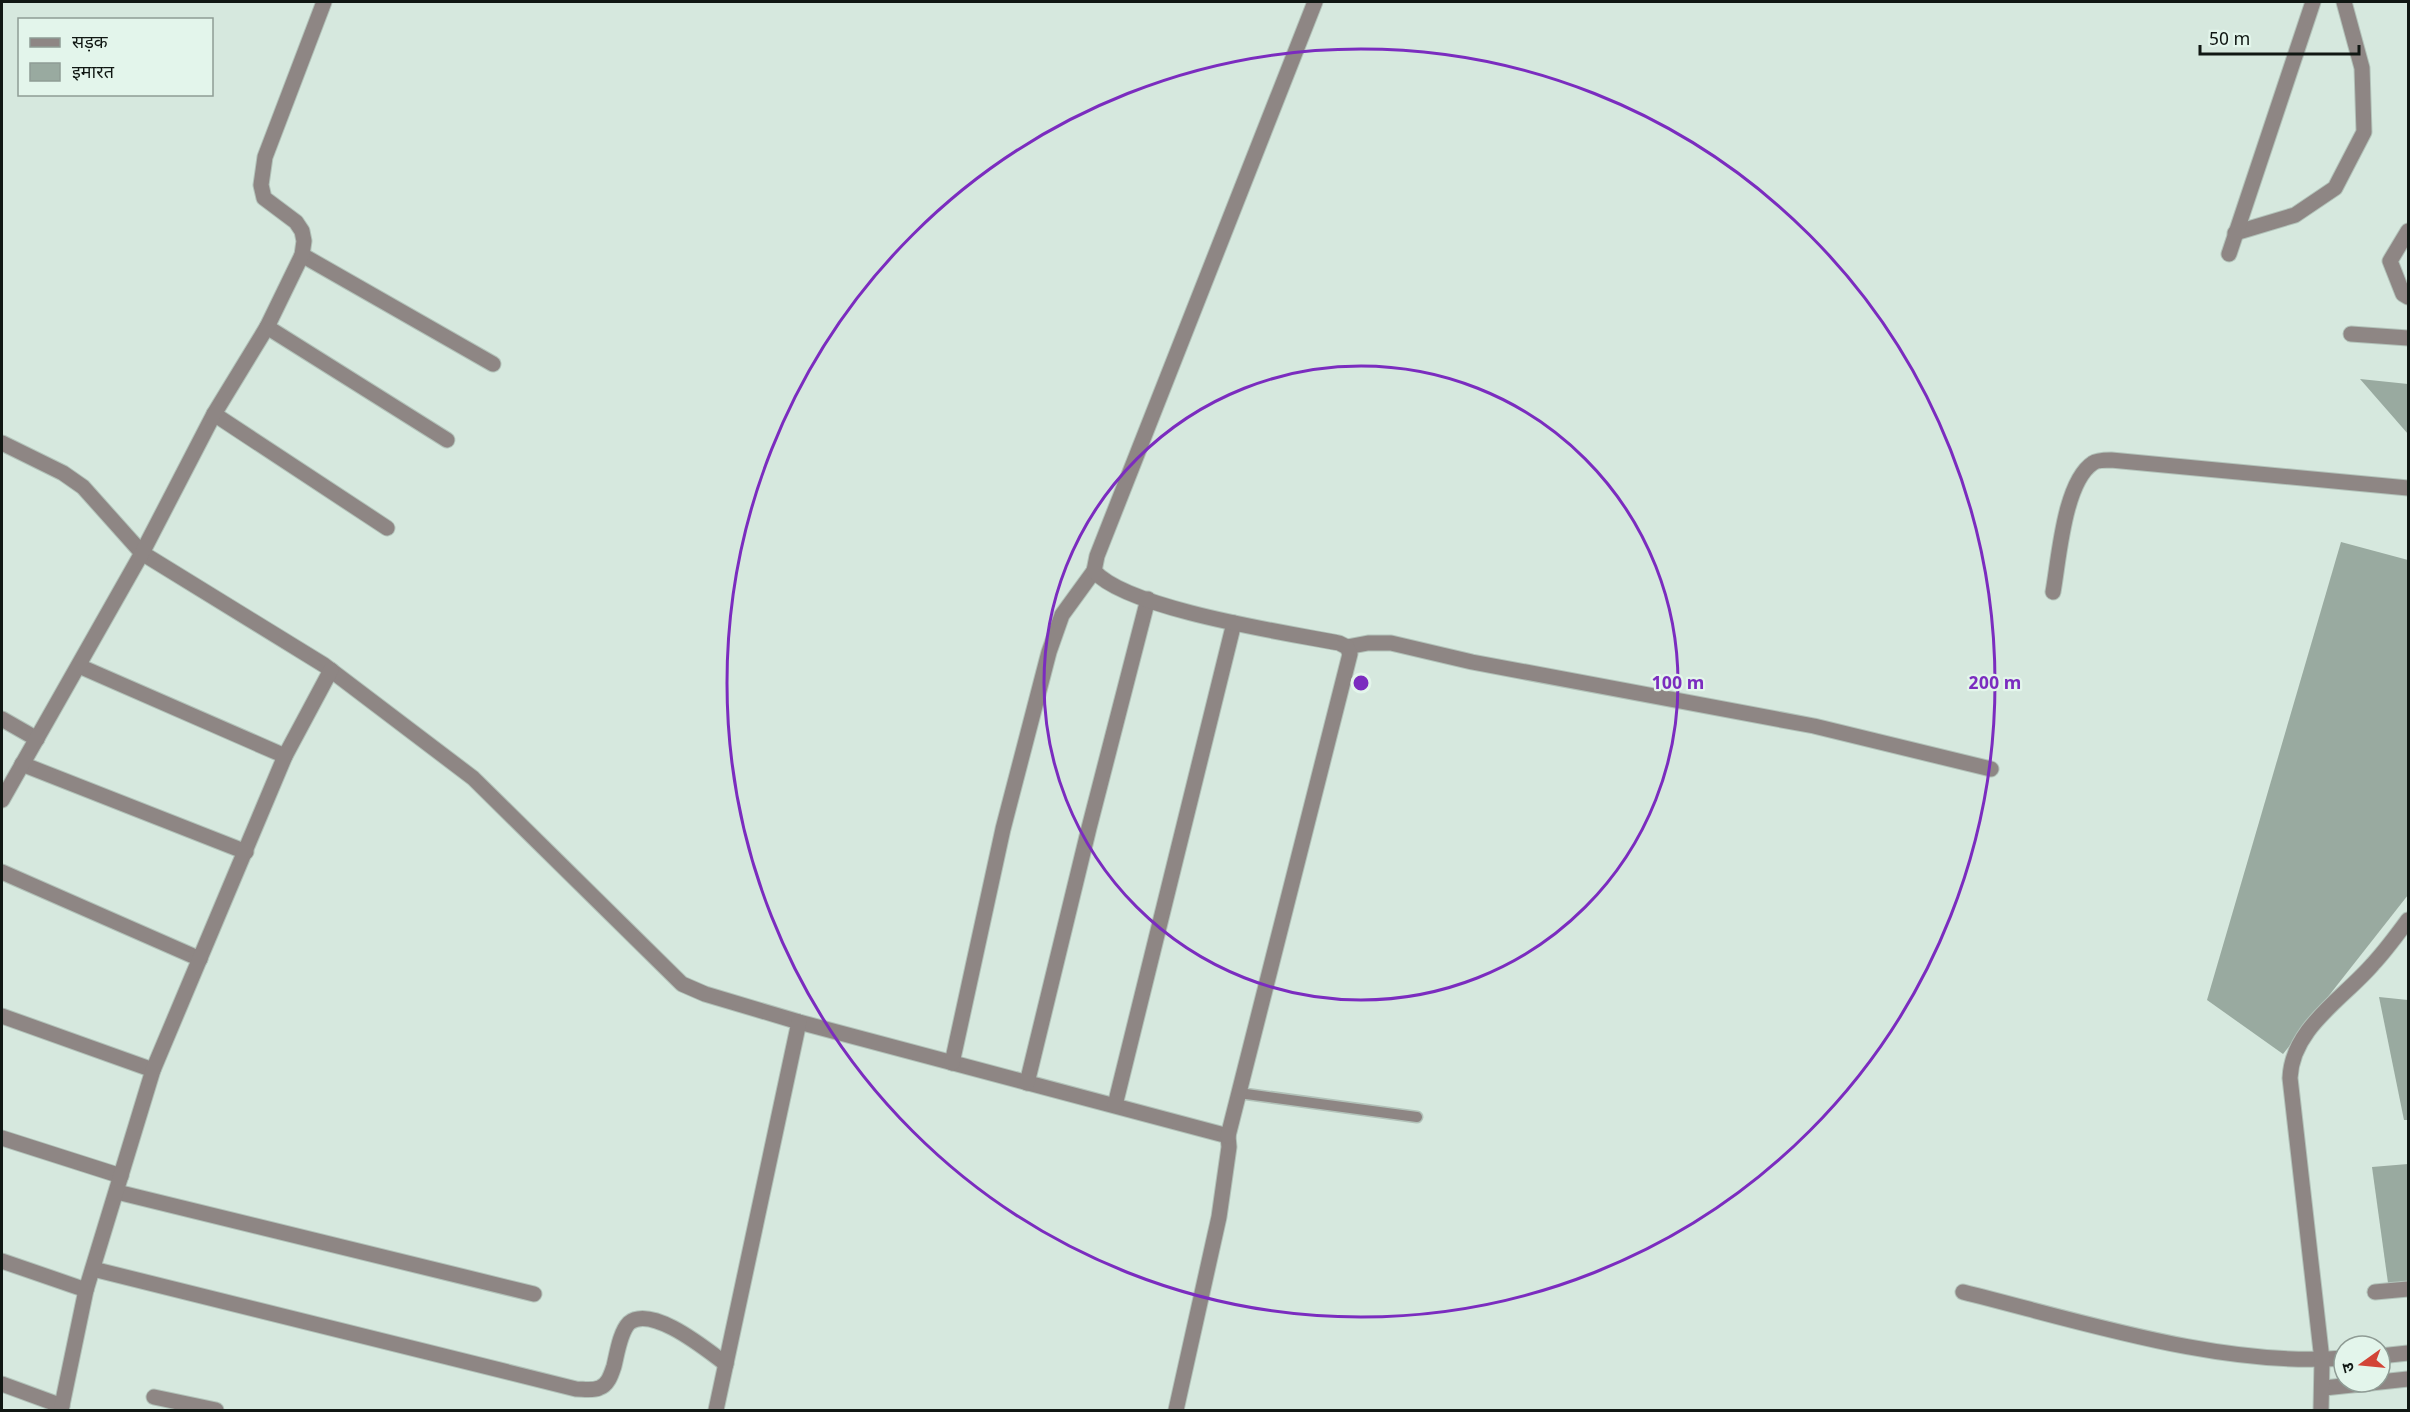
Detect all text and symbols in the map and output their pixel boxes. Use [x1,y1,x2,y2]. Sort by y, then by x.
legend [18,18,213,96]
scale bar [2200,18,2359,56]
text: 50 m [2209,29,2250,52]
text: सड़क [72,32,109,55]
text: इमारत [72,62,115,85]
centre of rings [1351,673,1371,693]
text: 100 m [1652,673,1704,696]
text: 200 m [1969,673,2021,696]
north arrow [2332,1334,2392,1394]
text: उ [2338,1359,2361,1374]

